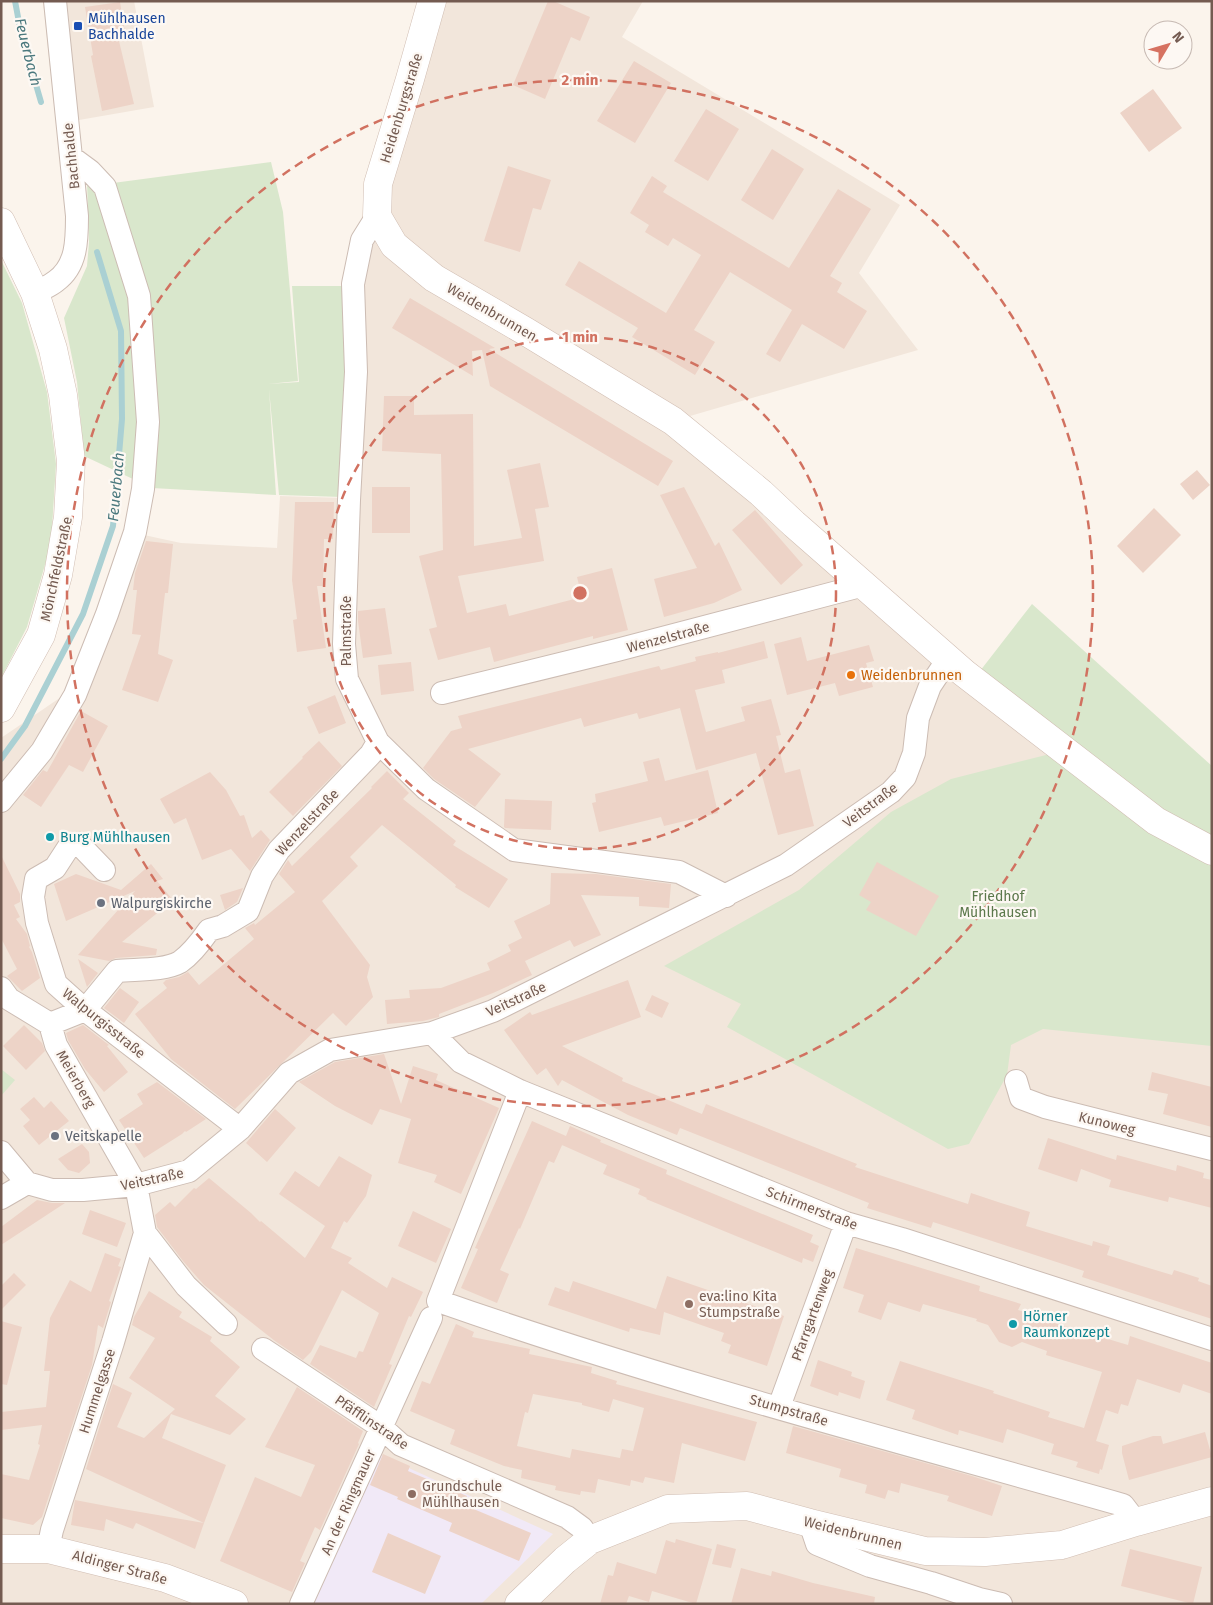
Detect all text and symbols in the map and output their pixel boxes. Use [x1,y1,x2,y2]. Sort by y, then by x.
place label: Mühlhausen Bachhalde [88,10,166,43]
water label: Feuerbach [11,16,45,88]
marker: Mühlhausen Bachhalde [72,20,84,32]
north arrow [1143,20,1193,70]
text: N [1168,28,1187,46]
street label: Heidenburgstraße [377,51,426,165]
text: 2 min [562,71,598,89]
street label: Bachhalde [60,122,83,190]
street label: Weidenbrunnen [444,280,540,345]
text: 1 min [562,328,598,346]
water label: Feuerbach [104,452,128,522]
street label: Mönchfeldstraße [37,515,76,623]
centre of rings [571,584,589,602]
street label: Palmstraße [338,596,355,667]
street label: Wenzelstraße [625,618,711,657]
place label: Weidenbrunnen [861,667,962,684]
marker: Weidenbrunnen [845,669,857,681]
street label: Veitstraße [840,779,901,831]
street label: Wenzelstraße [272,785,343,859]
place label: Burg Mühlhausen [60,829,171,846]
marker: Burg Mühlhausen [44,831,56,843]
park label: Friedhof Mühlhausen [959,888,1037,921]
place label: Walpurgiskirche [111,895,212,912]
marker: Walpurgiskirche [95,897,107,909]
street label: Veitstraße [484,978,549,1021]
street label: Walpurgisstraße [59,985,149,1062]
street label: Meierberg [52,1047,99,1112]
street label: Kunoweg [1077,1108,1138,1139]
place label: Veitskapelle [65,1128,142,1145]
marker: Veitskapelle [49,1130,61,1142]
street label: Veitstraße [119,1165,185,1194]
street label: Schirmerstraße [764,1183,860,1234]
street label: Pfarrgartenweg [788,1266,837,1363]
place label: eva:lino Kita Stumpstraße [699,1288,780,1321]
marker: eva:lino Kita Stumpstraße [683,1298,695,1310]
place label: Hörner Raumkonzept [1023,1308,1110,1341]
marker: Hörner Raumkonzept [1007,1318,1019,1330]
street label: Hummelgasse [76,1346,119,1436]
street label: Stumpstraße [747,1391,830,1430]
street label: Pfäfflinstraße [332,1392,412,1453]
street label: An der Ringmauer [318,1446,380,1558]
place label: Grundschule Mühlhausen [422,1478,502,1511]
marker: Grundschule Mühlhausen [406,1488,418,1500]
street label: Weidenbrunnen [802,1513,904,1554]
street label: Aldinger Straße [71,1547,169,1588]

